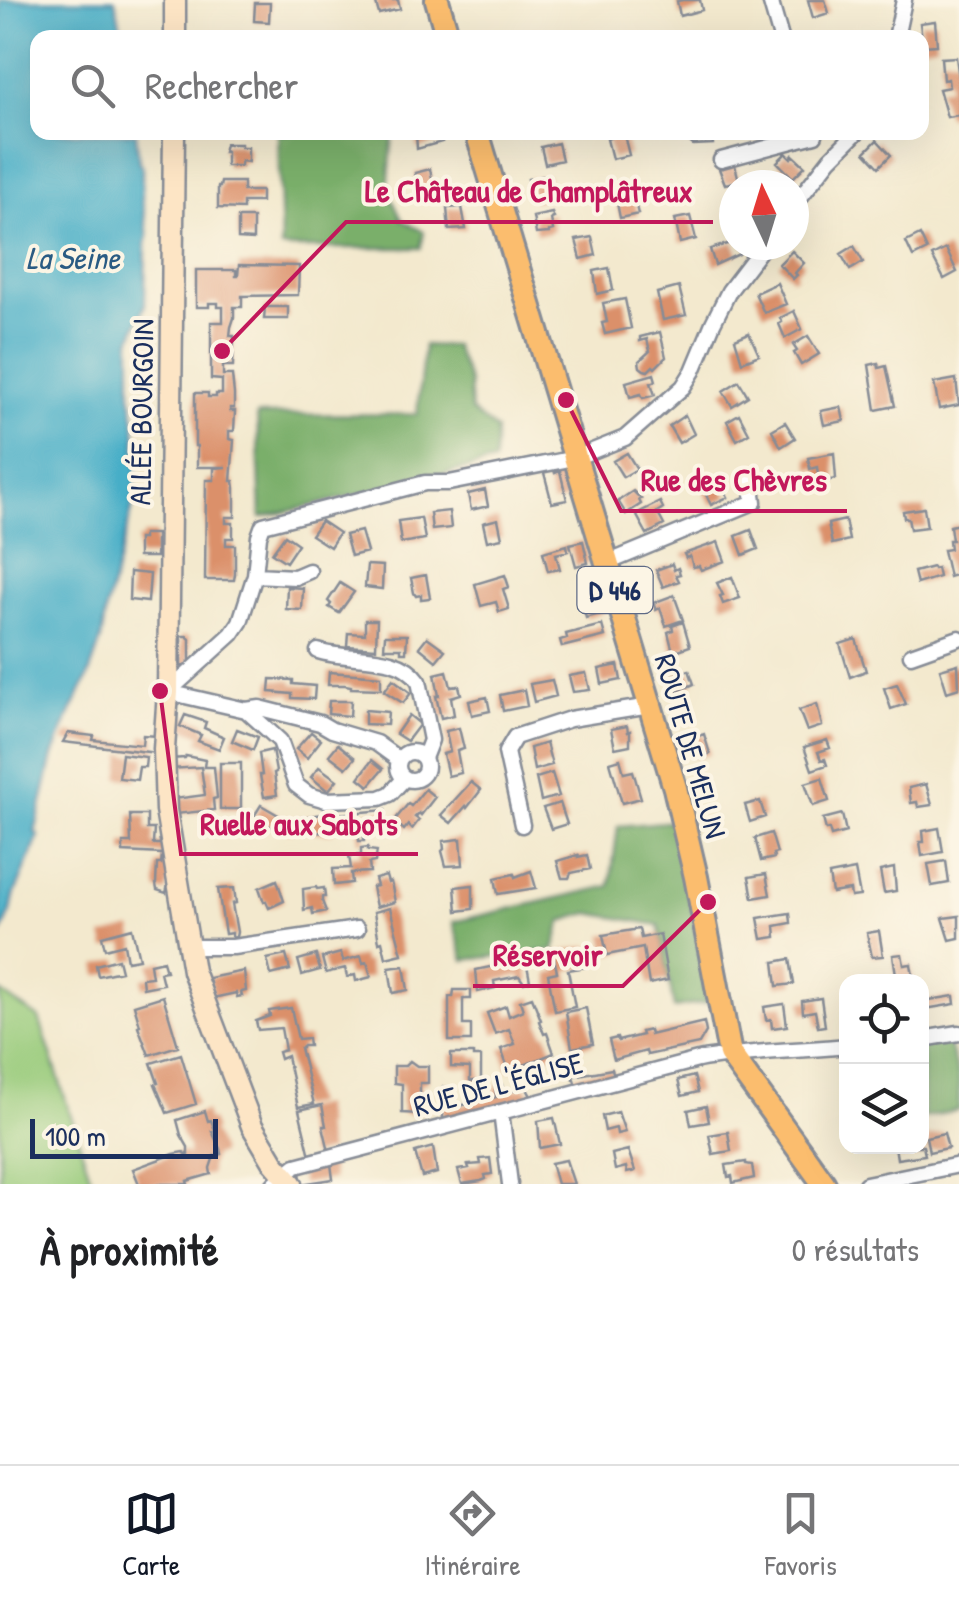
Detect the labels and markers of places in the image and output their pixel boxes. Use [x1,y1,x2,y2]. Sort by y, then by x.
callout: Le Château de Champlâtreux [346,160,713,222]
callout: Rue des Chèvres [621,449,847,511]
callout: Ruelle aux Sabots [181,792,418,854]
callout: Réservoir [473,924,623,986]

